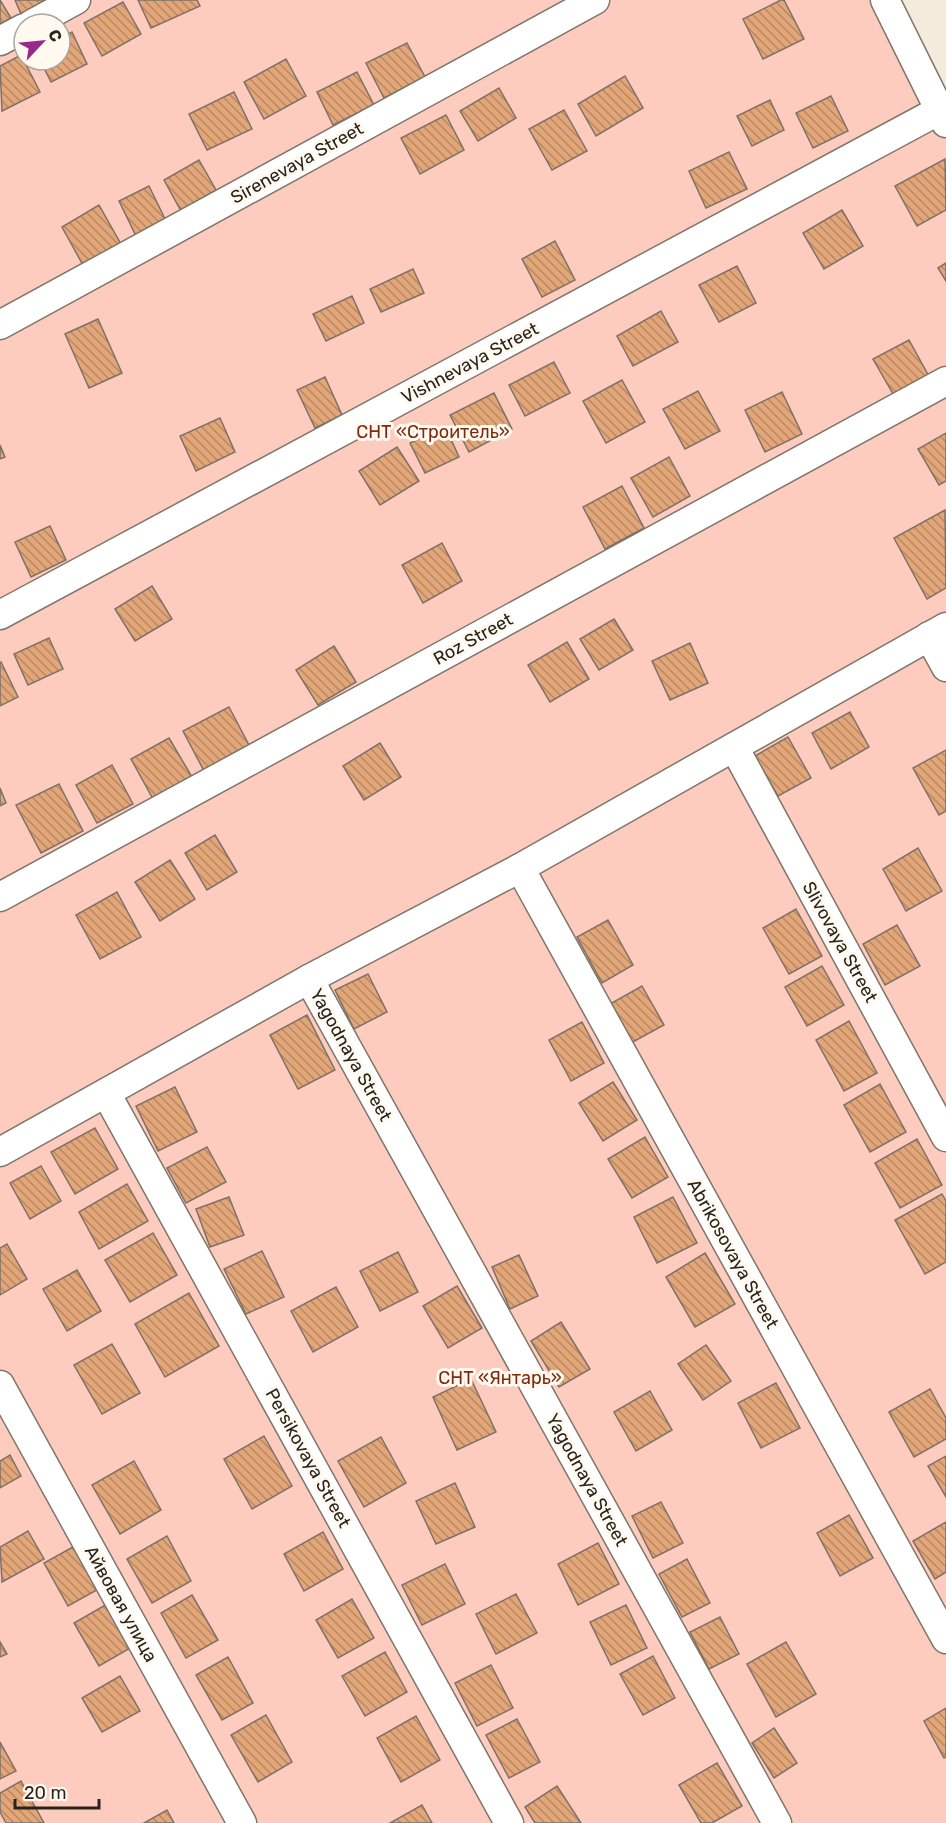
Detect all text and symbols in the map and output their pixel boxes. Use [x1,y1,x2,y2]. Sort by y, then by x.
north arrow [12,12,72,72]
text: С [44,26,66,45]
street label: Sirenevaya Street [227,117,367,209]
street label: Vishnevaya Street [398,318,542,408]
park label: СНТ «Строитель» [356,421,510,443]
street label: Roz Street [429,608,517,670]
street label: Slivovaya Street [798,878,882,1006]
street label: Yagodnaya Street [305,985,397,1125]
street label: Abrikosovaya Street [683,1175,783,1333]
park label: СНТ «Янтарь» [438,1367,562,1389]
street label: Persikovaya Street [261,1384,355,1532]
street label: Yagodnaya Street [541,1410,633,1550]
street label: Айвовая улица [80,1542,162,1666]
scale bar [15,1772,99,1810]
text: 20 m [24,1782,66,1804]

